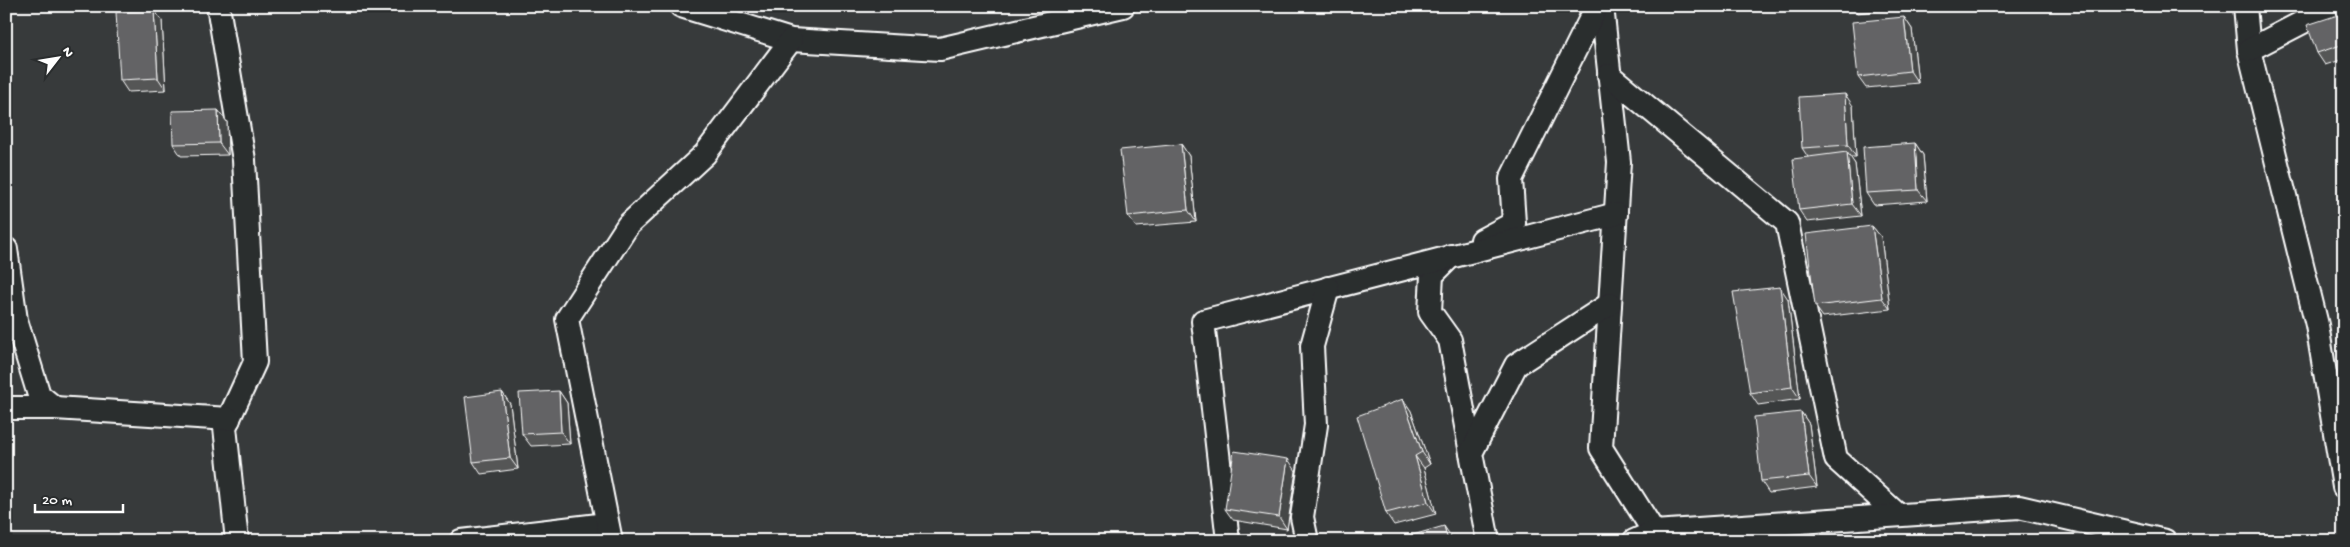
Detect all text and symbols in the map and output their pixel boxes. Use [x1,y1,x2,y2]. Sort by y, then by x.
north arrow [32,32,82,82]
text: N [57,44,77,61]
scale bar [35,482,122,514]
text: 20 m [42,492,72,510]

